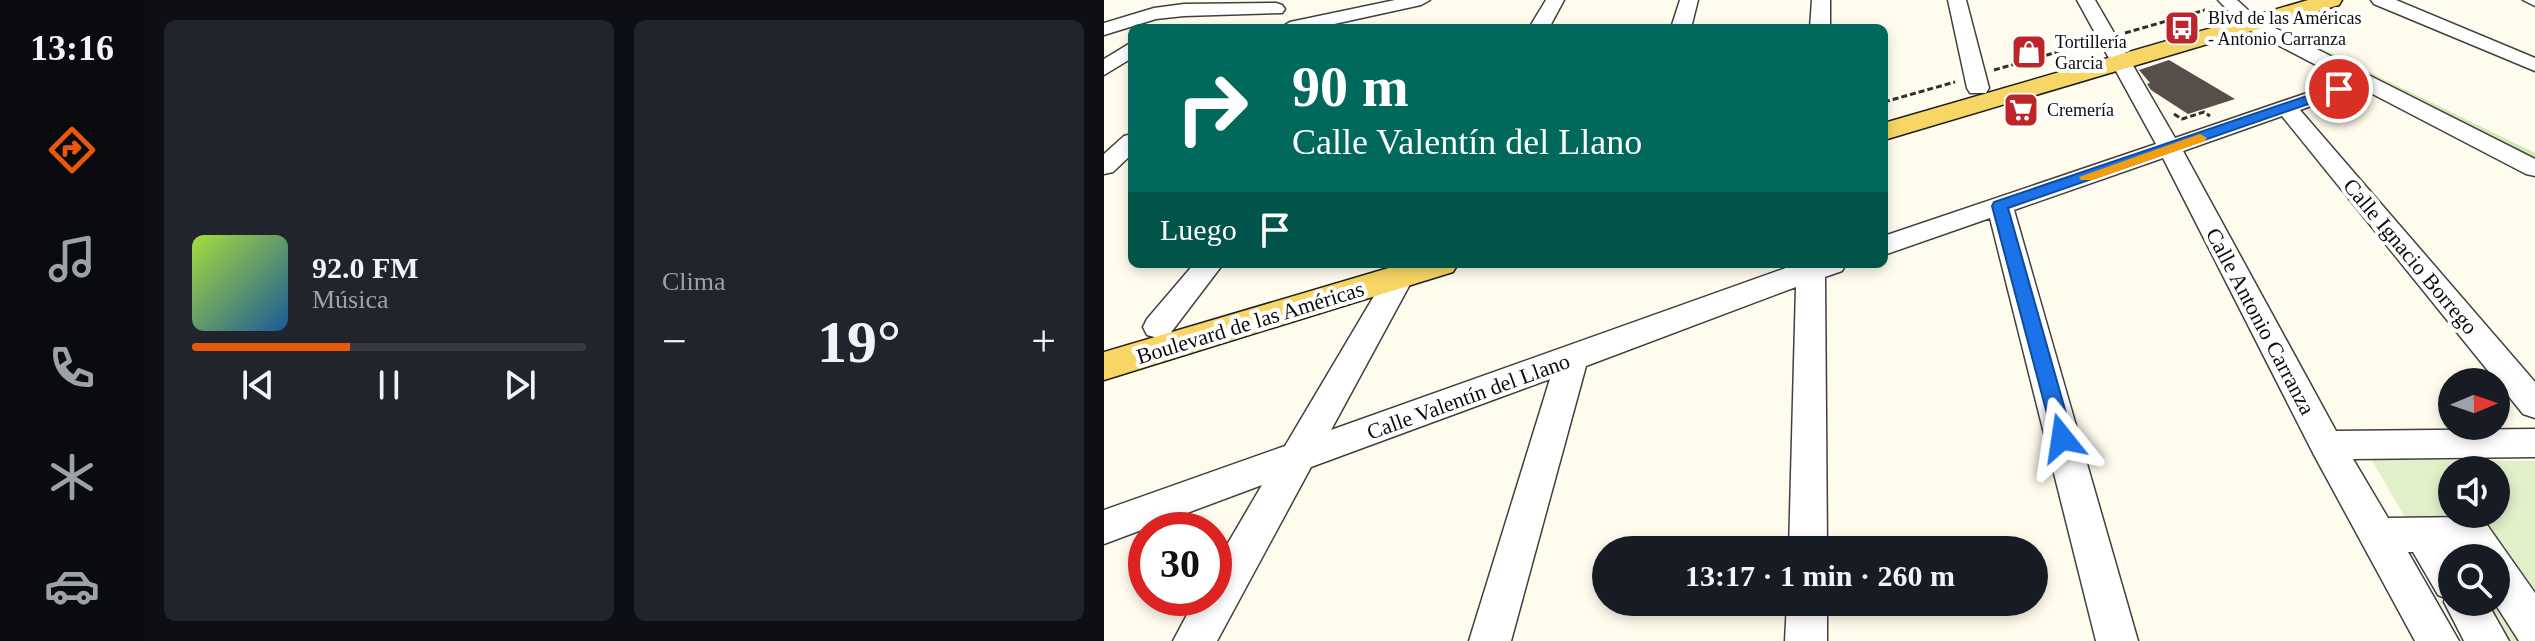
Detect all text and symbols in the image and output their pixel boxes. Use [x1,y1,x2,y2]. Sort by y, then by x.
place label: Blvd de las Américas - Antonio Carranza [2208,8,2361,49]
bus stop icon: Blvd de las Américas - Antonio Carranza [2163,9,2201,47]
text: 13:16 [30,28,114,68]
place label: Tortillería Garcia [2055,32,2127,73]
shop icon: Tortillería Garcia [2010,33,2048,71]
pin [2305,55,2373,123]
icon: right [1160,56,1264,160]
text: 90 m [1292,56,1409,118]
icon: arrive [2317,67,2361,111]
supermarket icon: Cremería [2002,91,2040,129]
place label: Cremería [2047,100,2114,120]
icon: directions [44,122,100,178]
text: Calle Valentín del Llano [1292,122,1642,162]
street label: Calle Ignacio Borrego [2338,173,2483,339]
icon: arrive [1253,208,1297,252]
text: Luego [1160,213,1237,246]
street label: Calle Antonio Carranza [2201,224,2320,419]
icon: music [44,231,100,287]
text: 92.0 FM [312,251,419,284]
text: Clima [662,267,726,296]
street label: Boulevard de las Américas [1133,276,1367,369]
text: Música [312,285,389,314]
text: 19° [817,309,901,375]
text: − [662,317,687,366]
text: + [1031,317,1056,366]
icon: phone [44,340,100,396]
street label: Calle Valentín del Llano [1363,348,1573,445]
icon: previous [236,363,280,407]
icon: pause [367,363,411,407]
icon: next [498,363,542,407]
north arrow [2438,368,2510,440]
map controls [2438,368,2510,616]
position arrow [2020,396,2104,480]
icon: climate [44,449,100,505]
button: sound [2438,456,2510,528]
speed limit sign: 30 [1128,512,1232,616]
button: search [2438,544,2510,616]
icon: car [44,558,100,614]
text: 13:17 · 1 min · 260 m [1685,559,1955,592]

